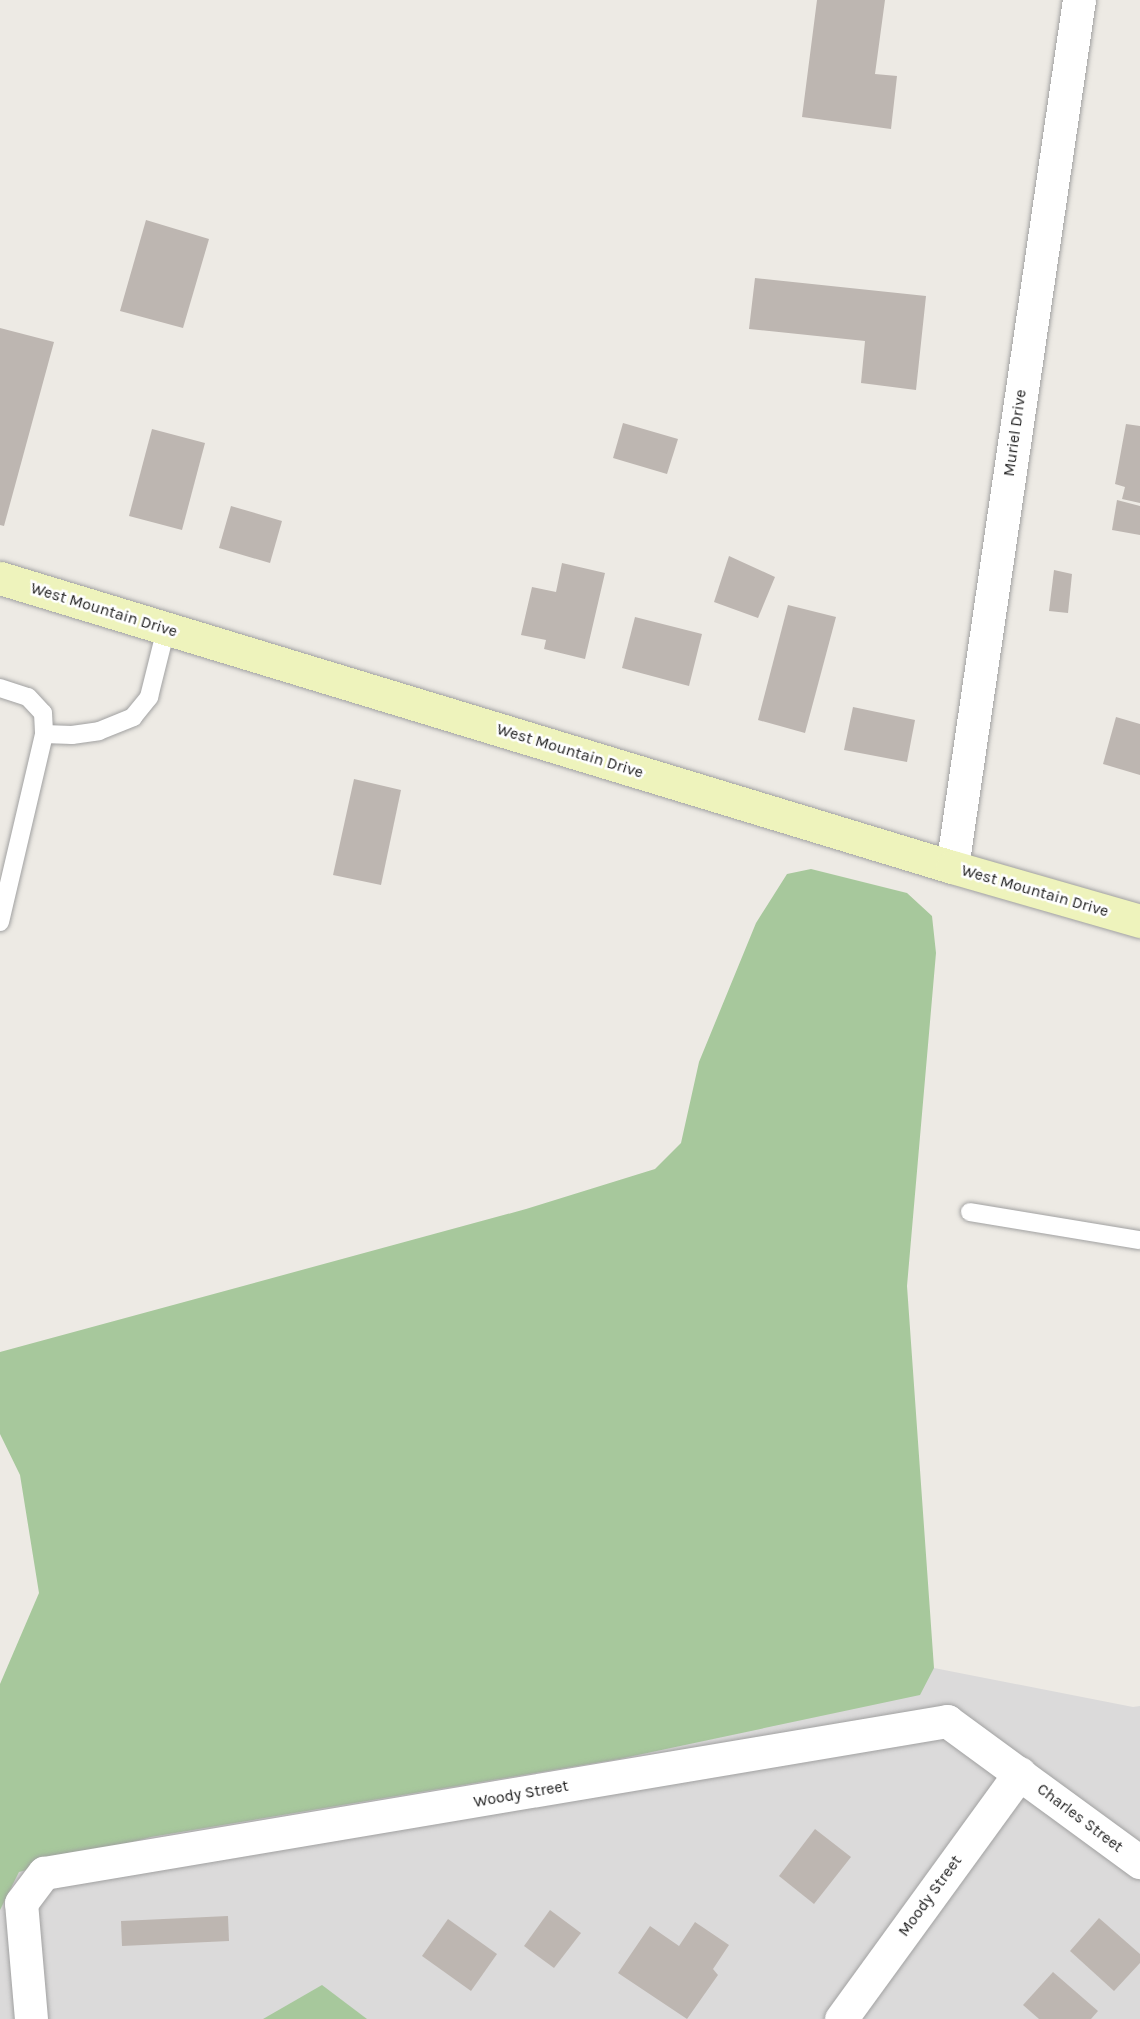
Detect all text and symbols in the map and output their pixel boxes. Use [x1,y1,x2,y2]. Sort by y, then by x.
street label: Muriel Drive [999,388,1031,478]
street label: West Mountain Drive [28,579,180,641]
street label: West Mountain Drive [494,720,646,782]
street label: West Mountain Drive [959,861,1111,921]
street label: Woody Street [472,1776,570,1812]
street label: Charles Street [1033,1779,1127,1857]
street label: Moody Street [894,1852,966,1940]

